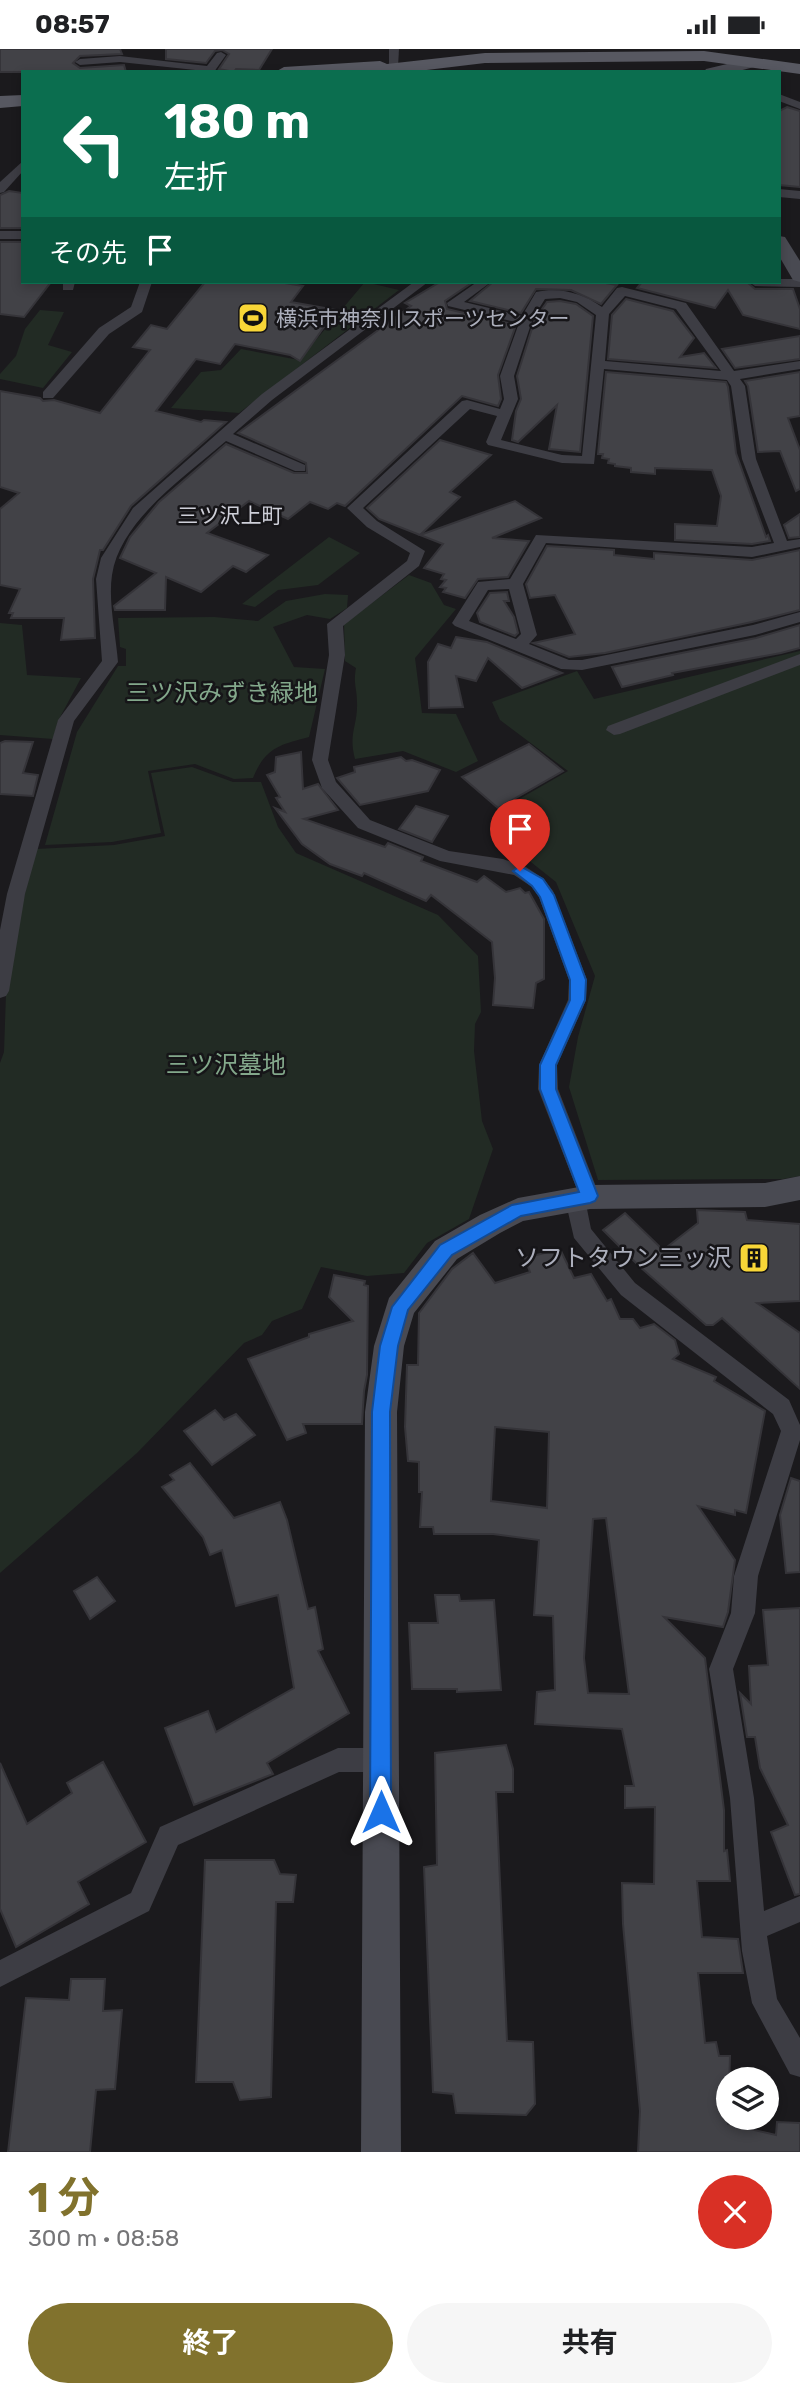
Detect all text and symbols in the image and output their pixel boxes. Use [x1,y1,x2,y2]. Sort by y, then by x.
text: 08:57 [35,9,110,40]
text: 180 m [164,92,310,150]
icon: left [49,98,140,189]
text: 左折 [164,158,228,196]
icon: arrive [141,231,179,269]
text: その先 [49,238,127,269]
sports icon: 横浜市神奈川スポーツセンター [236,301,270,335]
place label: 横浜市神奈川スポーツセンター [276,306,570,331]
district label: 三ツ沢上町 [178,503,283,528]
park label: 三ツ沢みずき緑地 [126,679,318,707]
pin [490,799,550,871]
icon: arrive [501,810,539,848]
park label: 三ツ沢墓地 [166,1051,286,1079]
building icon: ソフトタウン三ッ沢 [737,1241,771,1275]
place label: ソフトタウン三ッ沢 [515,1244,731,1272]
position arrow [344,1775,418,1849]
map controls [716,2067,779,2130]
button: layers [716,2067,779,2130]
text: 1 分 [28,2173,100,2223]
button: close [698,2175,772,2249]
text: 300 m · 08:58 [28,2224,179,2252]
button: 終了 [28,2303,393,2383]
button: 共有 [407,2303,772,2383]

